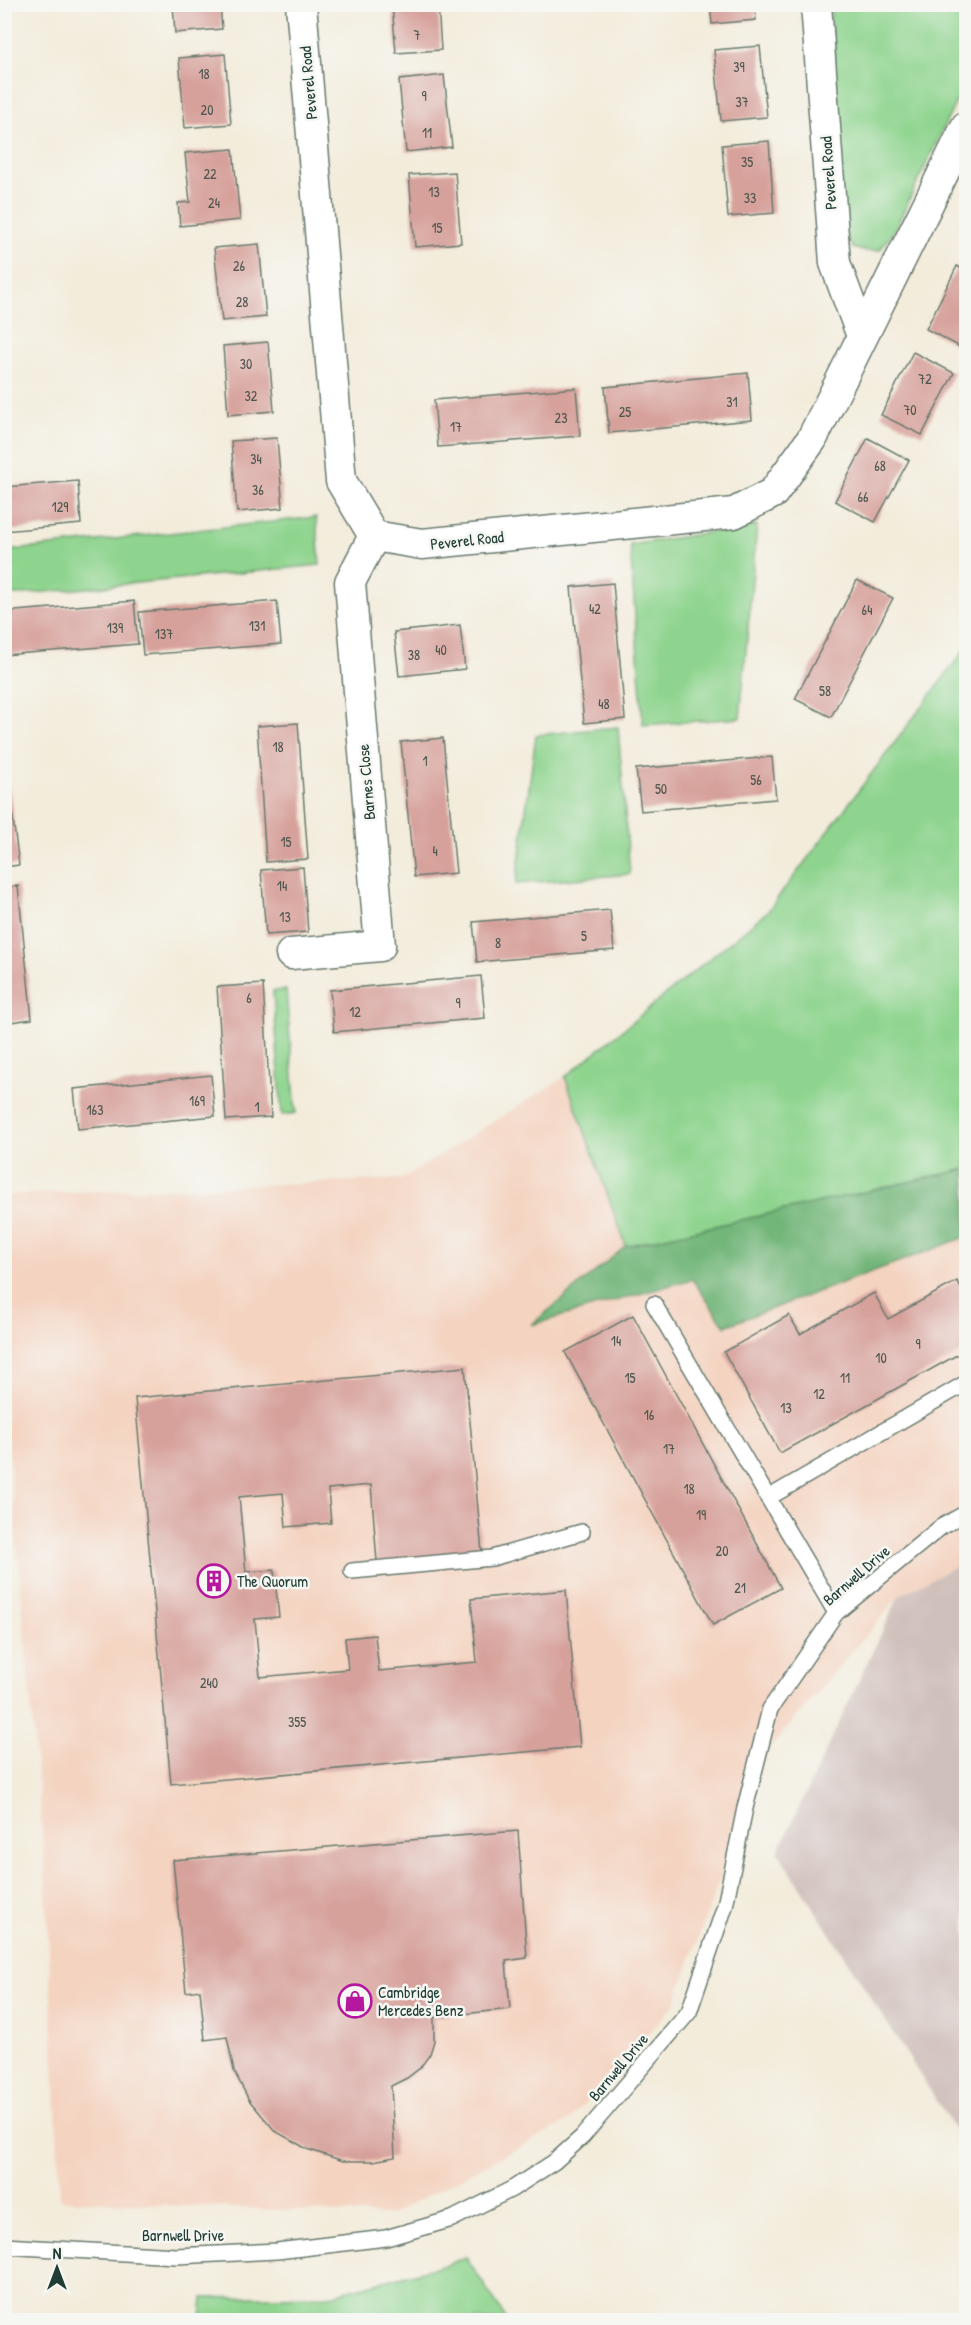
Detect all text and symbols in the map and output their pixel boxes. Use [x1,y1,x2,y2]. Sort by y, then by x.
house number: 7 [414,25,421,44]
street label: Peverel Road [294,45,322,121]
house number: 39 [733,57,745,76]
house number: 18 [198,64,210,83]
house number: 9 [421,86,427,105]
house number: 37 [735,92,749,111]
house number: 20 [201,100,213,119]
house number: 11 [422,123,432,142]
street label: Peverel Road [814,136,842,210]
house number: 35 [741,152,753,171]
house number: 22 [203,164,217,183]
house number: 13 [428,182,440,201]
house number: 33 [744,188,756,207]
house number: 24 [208,193,220,212]
house number: 15 [431,218,443,237]
house number: 26 [233,256,245,275]
house number: 28 [236,292,248,311]
house number: 30 [240,354,252,373]
house number: 72 [918,369,932,388]
house number: 32 [245,386,258,405]
house number: 31 [726,392,738,411]
house number: 70 [903,400,917,419]
house number: 25 [619,402,631,421]
house number: 23 [555,408,567,427]
house number: 17 [450,417,462,436]
house number: 34 [250,449,262,468]
house number: 68 [874,456,886,475]
house number: 36 [252,480,264,499]
house number: 66 [857,487,869,506]
house number: 129 [52,497,68,516]
street label: Peverel Road [429,525,505,555]
house number: 42 [589,599,601,618]
house number: 64 [862,600,872,619]
house number: 131 [249,616,265,635]
house number: 139 [107,618,123,637]
house number: 137 [155,624,173,643]
house number: 40 [435,640,447,659]
house number: 38 [408,645,420,664]
house number: 58 [819,681,831,700]
house number: 48 [598,694,610,713]
house number: 18 [272,737,284,756]
street label: Barnes Close [352,743,380,821]
house number: 1 [422,751,428,770]
house number: 56 [750,770,762,789]
house number: 50 [655,779,667,798]
house number: 15 [280,832,292,851]
house number: 4 [432,841,438,860]
house number: 14 [277,876,287,895]
house number: 13 [279,907,291,926]
house number: 5 [581,926,587,945]
house number: 8 [495,933,501,952]
house number: 6 [246,988,252,1007]
house number: 9 [455,993,461,1012]
house number: 12 [349,1002,361,1021]
house number: 169 [189,1091,205,1110]
house number: 1 [254,1097,260,1116]
house number: 163 [87,1100,103,1119]
house number: 14 [611,1331,621,1350]
house number: 9 [915,1334,921,1353]
house number: 10 [875,1348,887,1367]
house number: 15 [624,1368,636,1387]
house number: 11 [840,1368,850,1387]
house number: 12 [813,1384,825,1403]
house number: 13 [780,1398,792,1417]
house number: 16 [644,1405,655,1424]
house number: 17 [663,1439,675,1458]
house number: 18 [683,1479,695,1498]
house number: 19 [696,1505,706,1524]
street label: Barnwell Drive [818,1539,895,1610]
house number: 20 [716,1541,728,1560]
building icon: The Quorum [196,1563,232,1599]
place label: The Quorum [237,1570,308,1592]
house number: 21 [734,1578,746,1597]
house number: 240 [200,1673,218,1692]
house number: 355 [288,1712,306,1731]
place label: Cambridge Mercedes Benz [378,1981,464,2021]
shop icon: Cambridge Mercedes Benz [337,1983,373,2019]
street label: Barnwell Drive [583,2028,653,2106]
street label: Barnwell Drive [142,2224,225,2246]
north arrow [27,2238,87,2298]
text: N [53,2242,62,2264]

